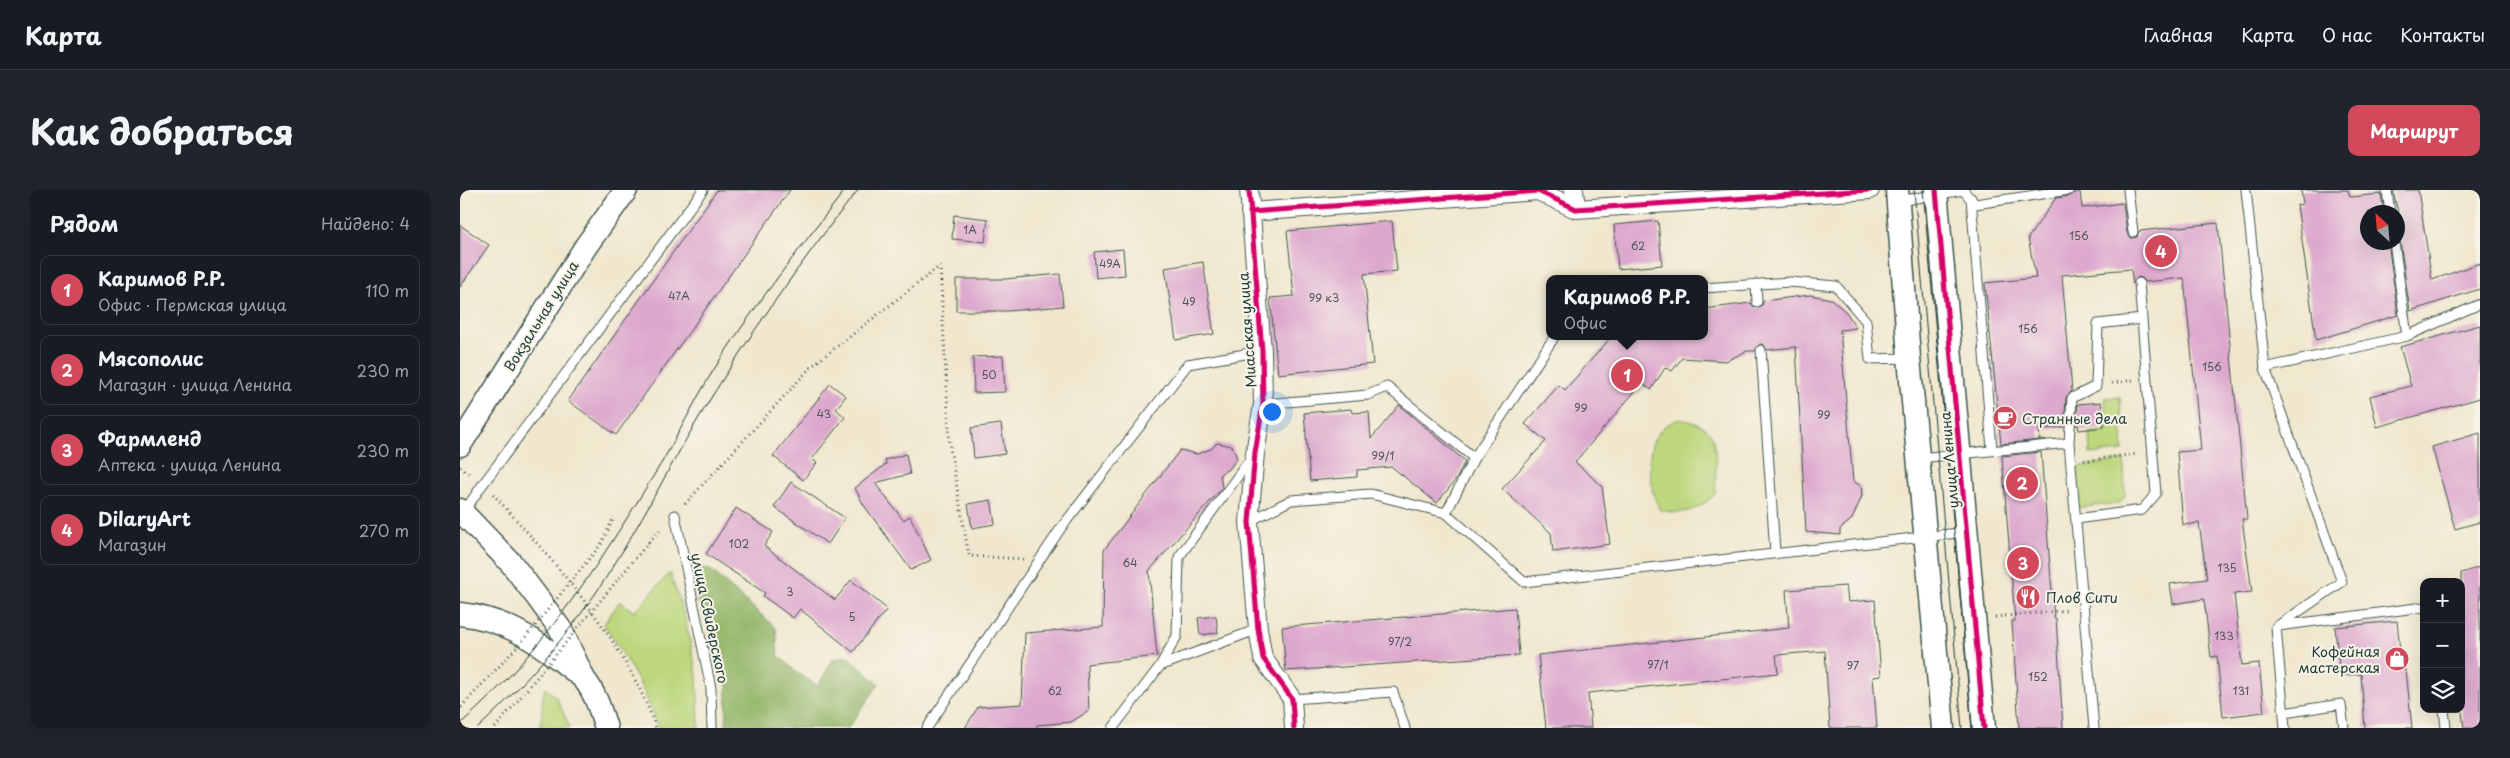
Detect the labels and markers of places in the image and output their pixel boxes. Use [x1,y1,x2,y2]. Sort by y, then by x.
pin: 4 [2145,232,2177,270]
pin: 1 [1611,356,1643,394]
cafe icon: Странные дела [1992,405,2018,431]
place label: Странные дела [2022,408,2127,429]
pin: 2 [2006,464,2038,502]
pin: 3 [2007,544,2039,582]
restaurant icon: Плов Сити [2015,584,2041,610]
place label: Плов Сити [2046,587,2118,608]
place label: Кофейная мастерская [2298,641,2380,678]
shop icon: Кофейная мастерская [2384,646,2410,672]

